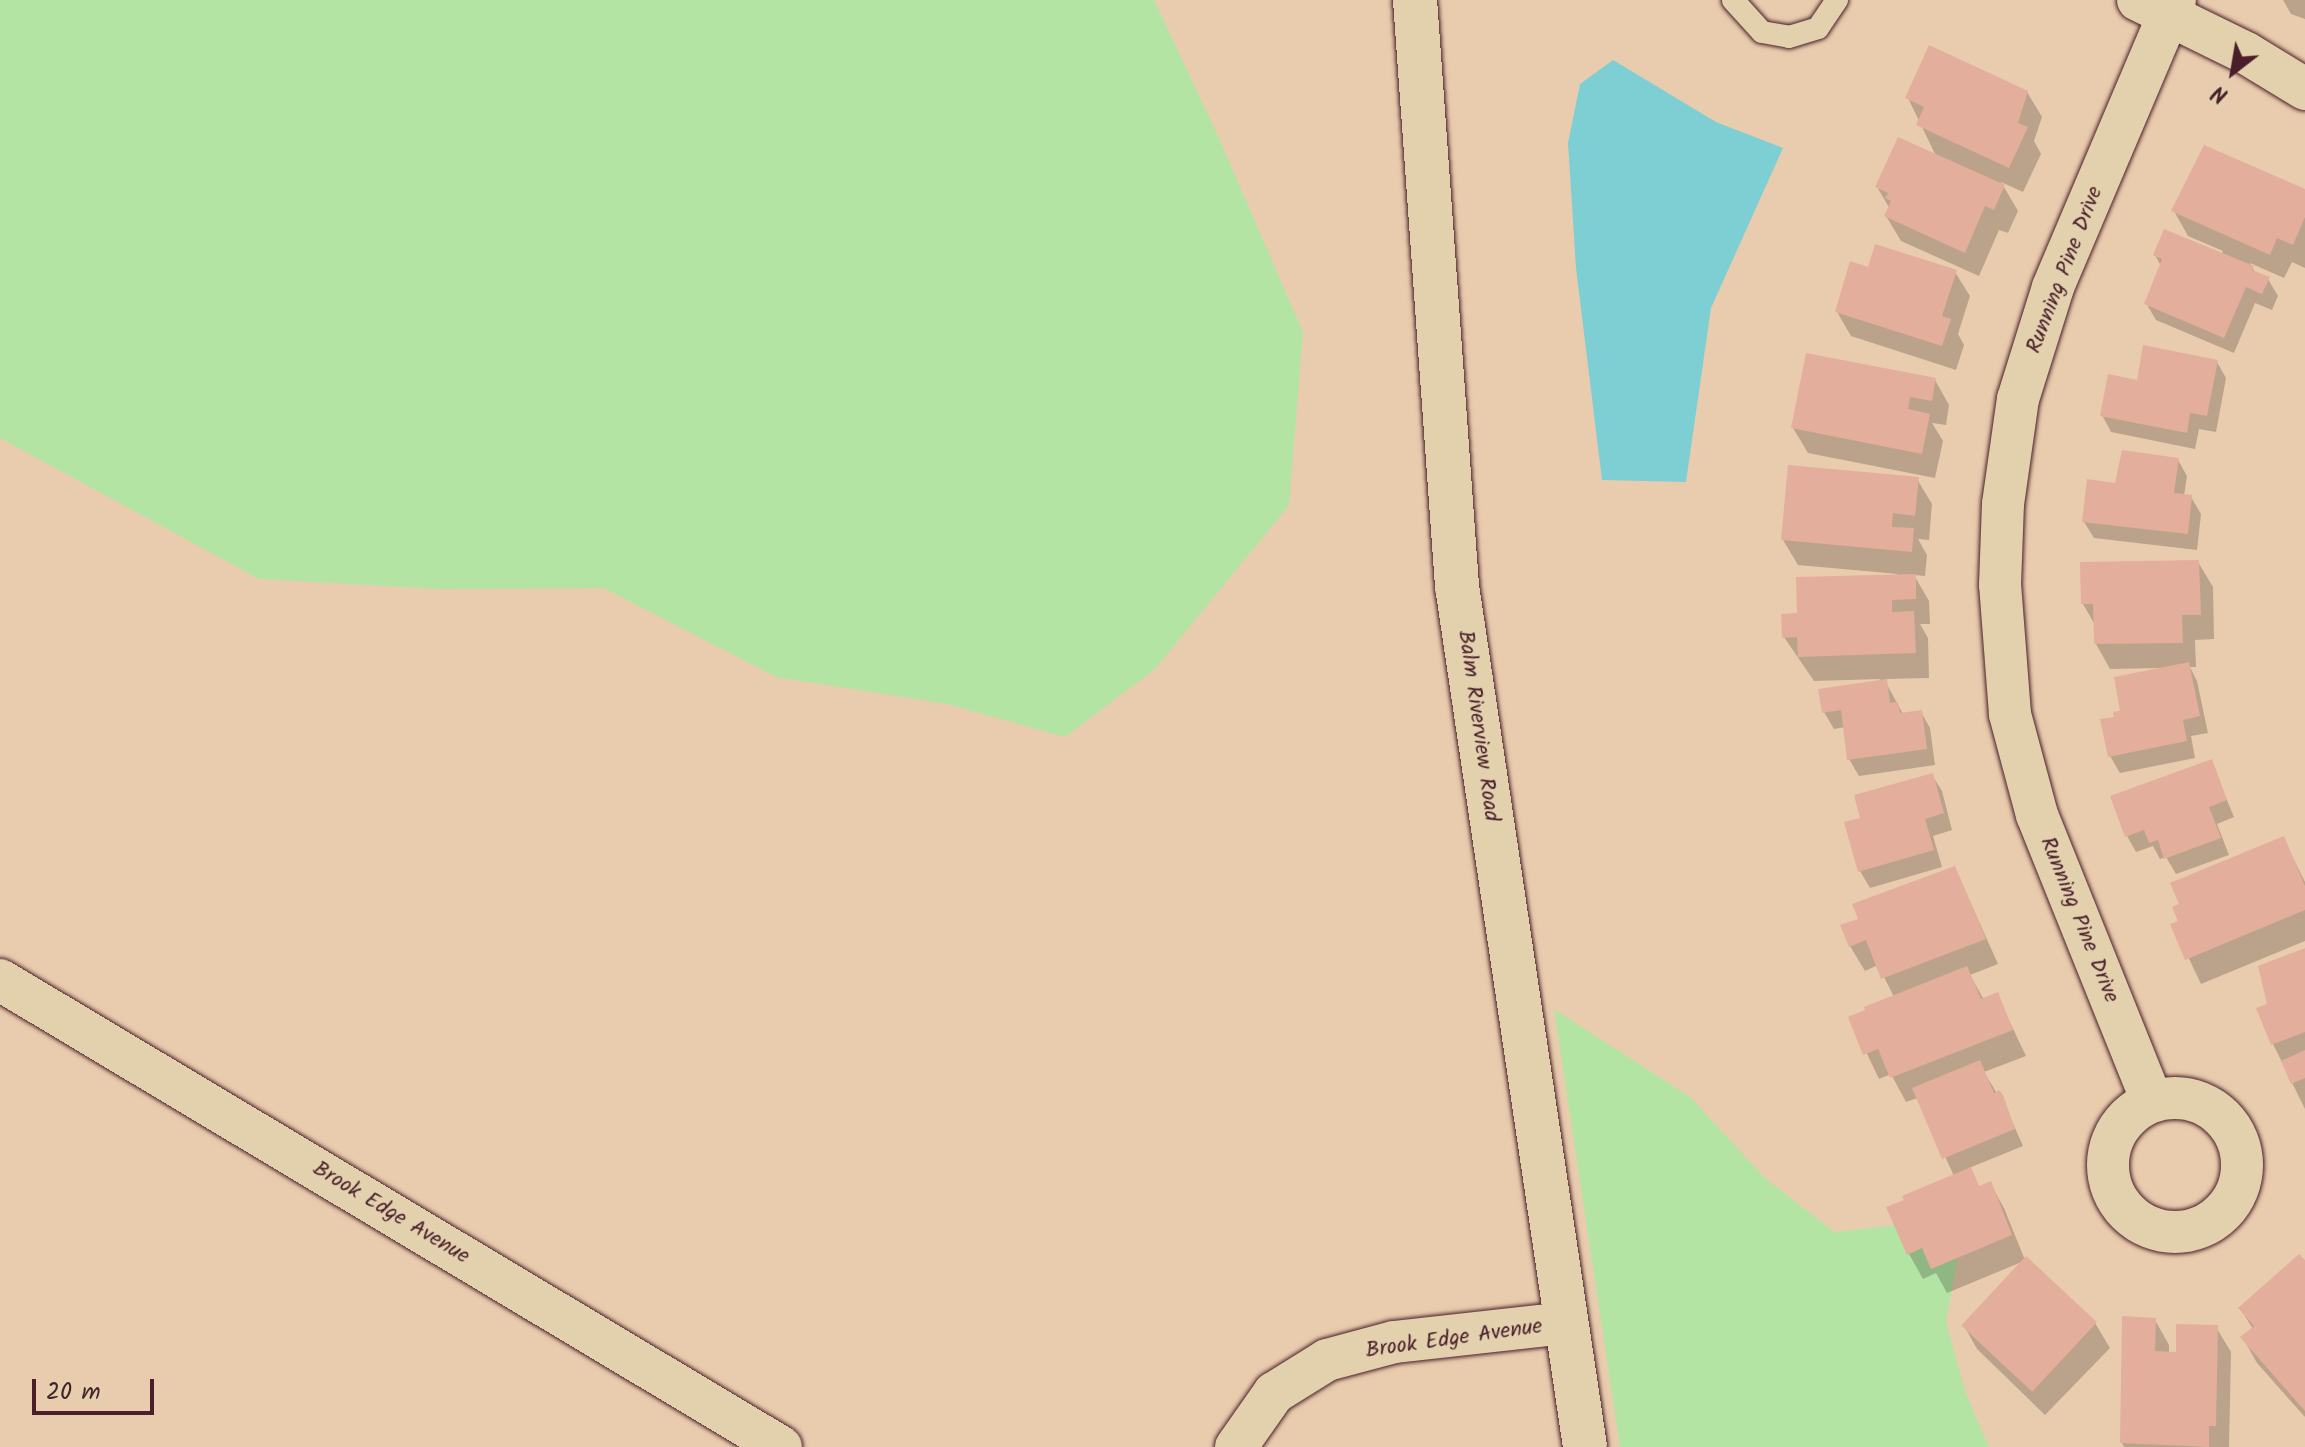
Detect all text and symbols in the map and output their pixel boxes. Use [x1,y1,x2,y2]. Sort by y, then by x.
north arrow [2193,32,2273,112]
text: N [2205,74,2235,112]
street label: Running Pine Drive [2021,183,2109,357]
street label: Balm Riverview Road [1452,629,1504,823]
street label: Running Pine Drive [2034,833,2124,1007]
street label: Brook Edge Avenue [308,1156,474,1270]
street label: Brook Edge Avenue [1364,1314,1544,1364]
scale bar [36,1363,158,1413]
text: 20 m [46,1373,101,1412]

